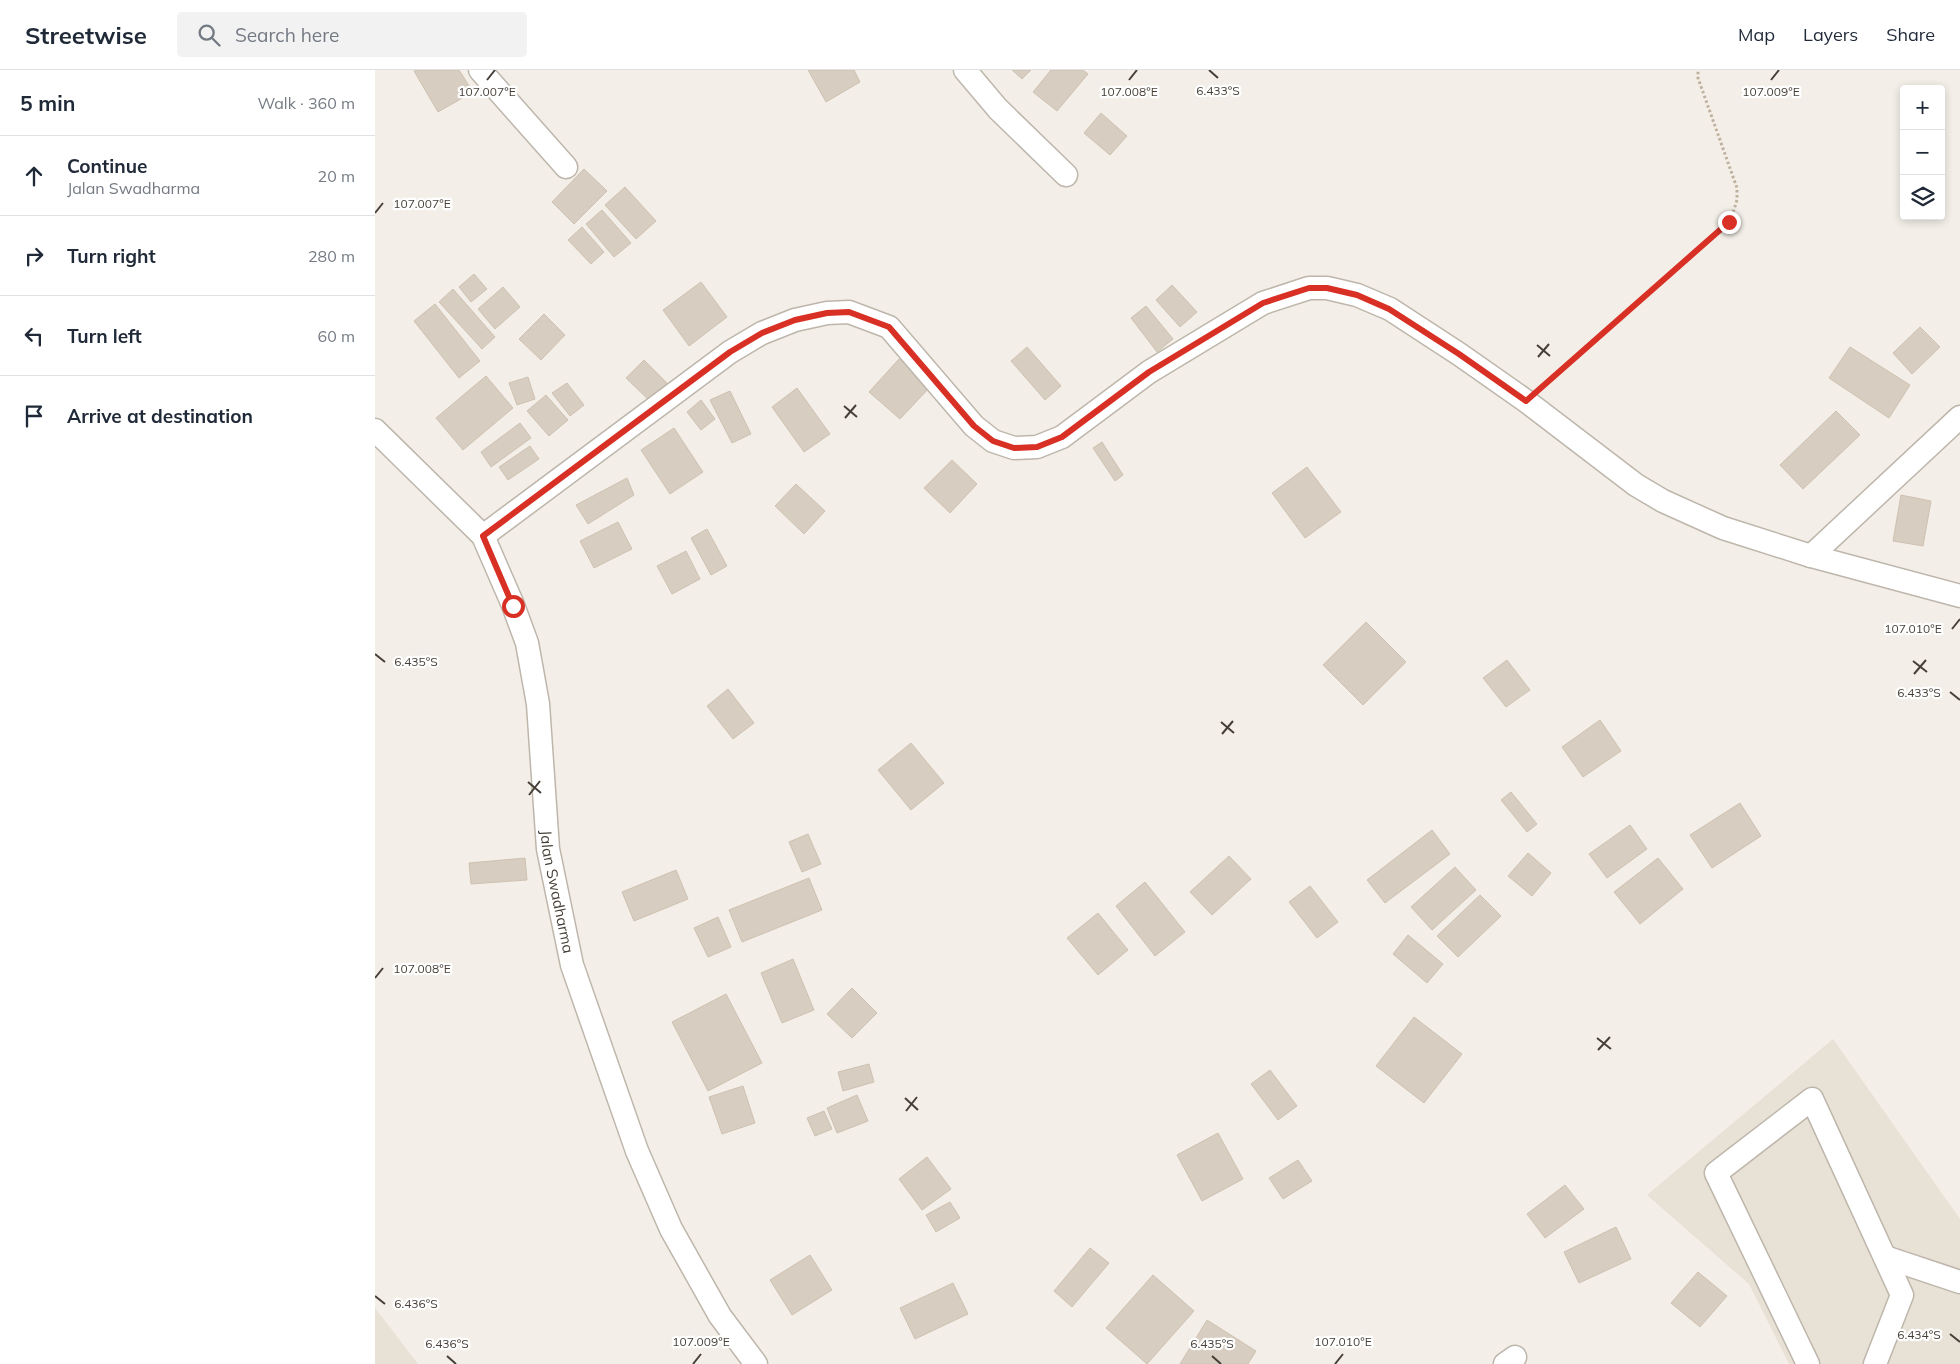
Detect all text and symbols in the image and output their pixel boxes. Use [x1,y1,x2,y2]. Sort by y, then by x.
search box [177,12,527,57]
text: Streetwise [25,20,147,50]
icon: search [195,21,223,49]
text: Search here [235,23,339,47]
text: Map [1738,23,1775,46]
text: Layers [1803,23,1858,46]
text: Share [1886,23,1935,46]
text: 6.433°S [1196,83,1240,98]
text: 107.007°E [458,84,516,99]
text: 107.008°E [1100,84,1158,99]
text: 107.009°E [1742,84,1800,99]
map controls [1900,85,1945,220]
button: + [1900,85,1945,130]
text: 5 min [20,90,75,116]
text: Walk · 360 m [257,93,355,113]
button: − [1900,130,1945,175]
text: Continue [67,154,147,178]
icon: ahead [20,162,48,190]
text: 20 m [318,166,355,186]
button: layers [1900,175,1945,220]
text: Jalan Swadharma [67,178,200,198]
text: 107.007°E [393,196,451,211]
route end [1718,211,1741,234]
icon: right [20,242,48,270]
text: Turn right [67,244,156,268]
text: 280 m [308,246,355,266]
icon: left [20,322,48,350]
text: Turn left [67,324,142,348]
text: 60 m [318,326,355,346]
icon: arrive [20,402,48,430]
text: Arrive at destination [67,404,253,428]
route start [502,595,525,618]
text: 107.010°E [1884,621,1942,636]
text: 6.435°S [394,654,438,669]
text: 6.433°S [1897,685,1941,700]
street label: Jalan Swadharma [537,830,579,955]
text: 107.008°E [393,961,451,976]
text: 6.436°S [394,1296,438,1311]
text: 6.434°S [1897,1327,1941,1342]
text: 107.009°E [672,1334,730,1349]
text: 107.010°E [1314,1334,1372,1349]
text: 6.436°S [425,1336,469,1351]
text: 6.435°S [1190,1336,1234,1351]

